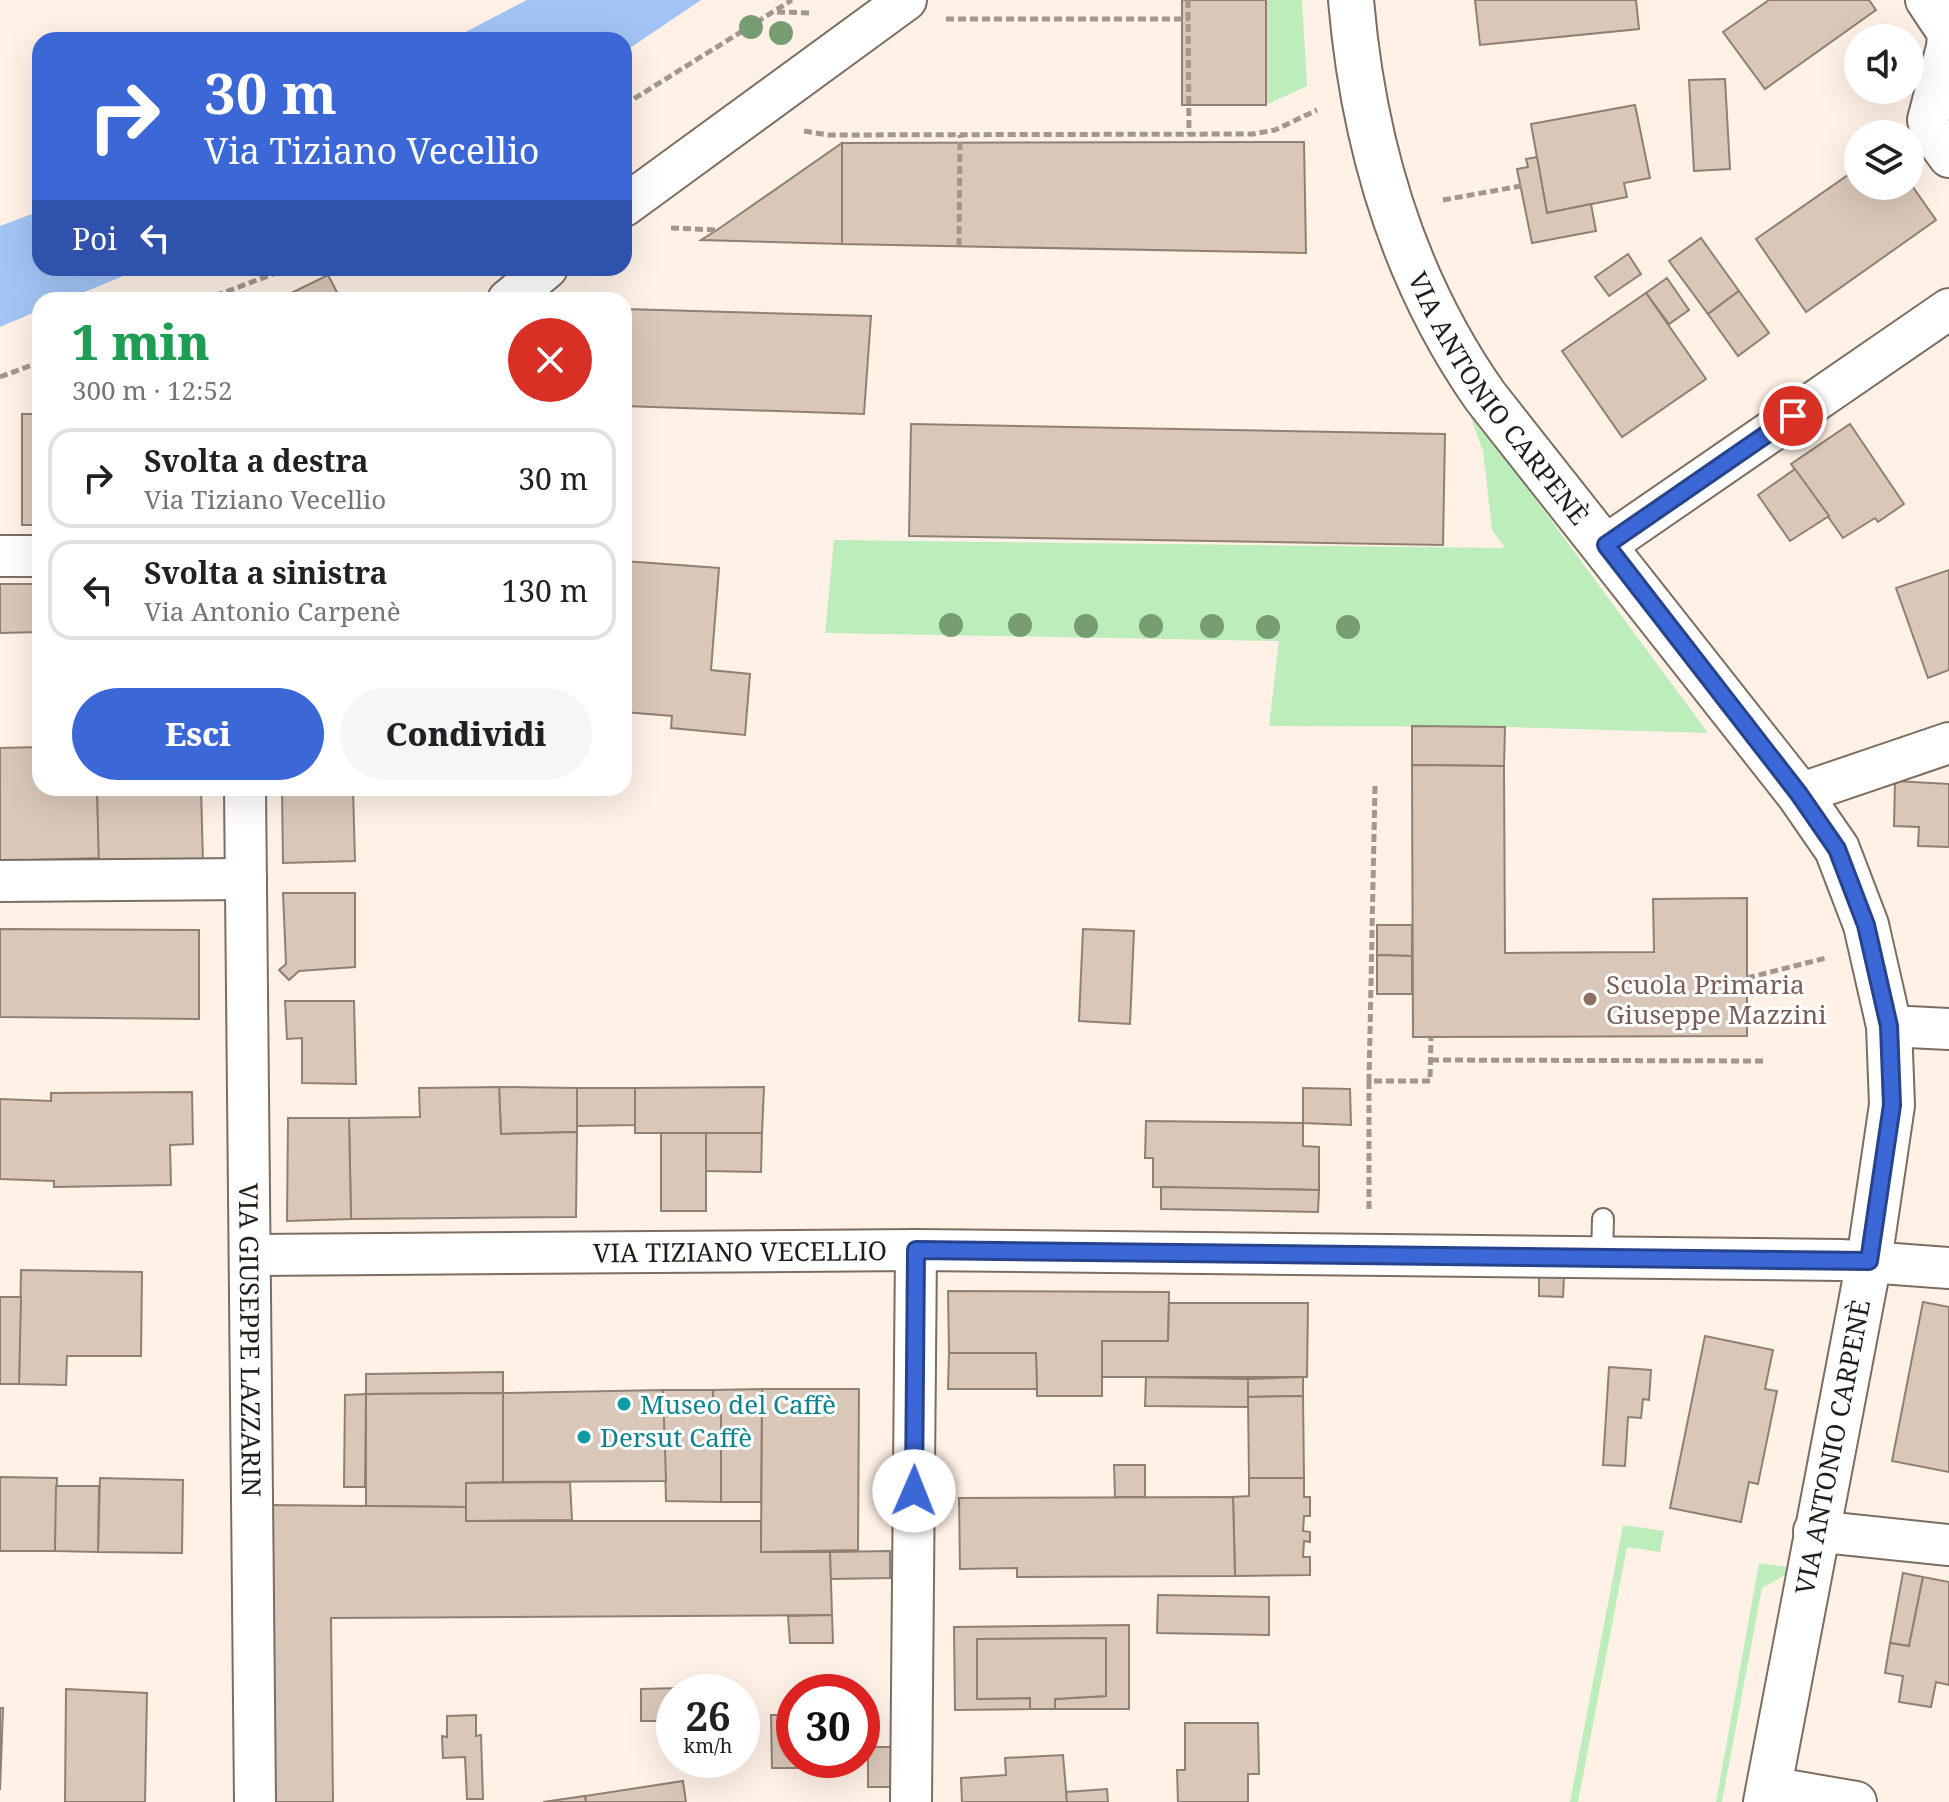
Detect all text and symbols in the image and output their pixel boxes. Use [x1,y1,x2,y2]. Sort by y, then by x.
map controls [1844,24,1924,200]
button: sound [1844,24,1924,104]
text: 30 m [204,54,337,130]
icon: right [72,64,176,168]
button: layers [1844,120,1924,200]
text: Via Tiziano Vecellio [204,126,540,175]
icon: left [133,216,177,260]
text: Poi [72,218,117,259]
street label: VIA ANTONIO CARPENÈ [1400,266,1598,532]
text: 1 min [72,309,210,374]
button: close [508,318,592,402]
text: 300 m · 12:52 [72,372,233,408]
pin [1759,382,1827,450]
icon: arrive [1771,394,1815,438]
text: Svolta a destra [144,440,369,481]
icon: right [76,456,120,500]
text: 30 m [518,458,588,499]
text: Via Tiziano Vecellio [144,481,386,517]
text: Svolta a sinistra [144,552,388,593]
icon: left [76,568,120,612]
text: 130 m [502,570,588,611]
text: Via Antonio Carpenè [144,593,401,629]
button: Esci [72,688,324,780]
button: Condividi [340,688,592,780]
place label: Scuola Primaria Giuseppe Mazzini [1606,966,1827,1032]
marker: Scuola Primaria Giuseppe Mazzini [1581,990,1599,1008]
street label: VIA GIUSEPPE LAZZARIN [231,1183,270,1497]
street label: VIA TIZIANO VECELLIO [593,1232,887,1270]
street label: VIA ANTONIO CARPENÈ [1786,1296,1878,1598]
place label: Museo del Caffè [640,1386,836,1422]
marker: Museo del Caffè [615,1395,633,1413]
place label: Dersut Caffè [600,1419,752,1455]
marker: Dersut Caffè [575,1428,593,1446]
position arrow [872,1449,956,1533]
speed limit sign: 30 [776,1674,880,1778]
text: 26 [685,1688,731,1743]
text: km/h [683,1732,733,1759]

